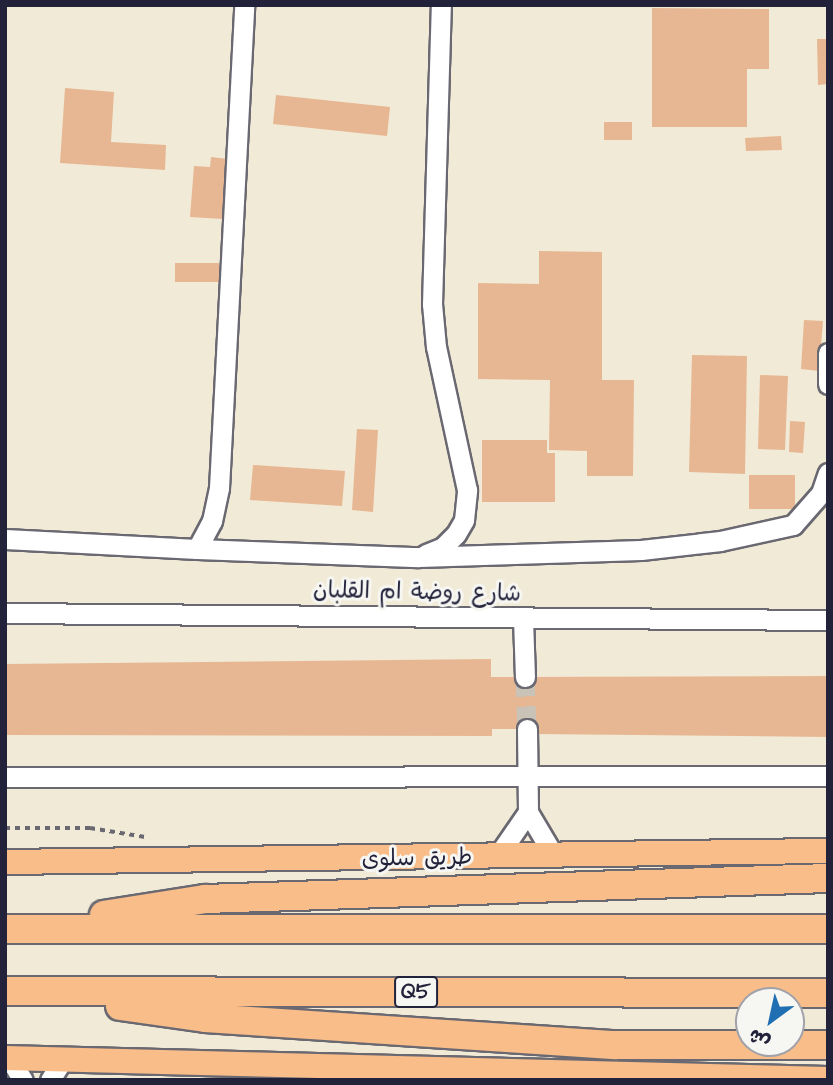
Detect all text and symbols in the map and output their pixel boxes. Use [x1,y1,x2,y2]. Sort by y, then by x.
street label: شارع روضة ام القلبان [313,576,521,608]
street label: طريق سلوى [361,843,473,873]
road number: Q5 [393,974,439,1010]
north arrow [735,987,805,1057]
text: ش [743,1021,775,1055]

